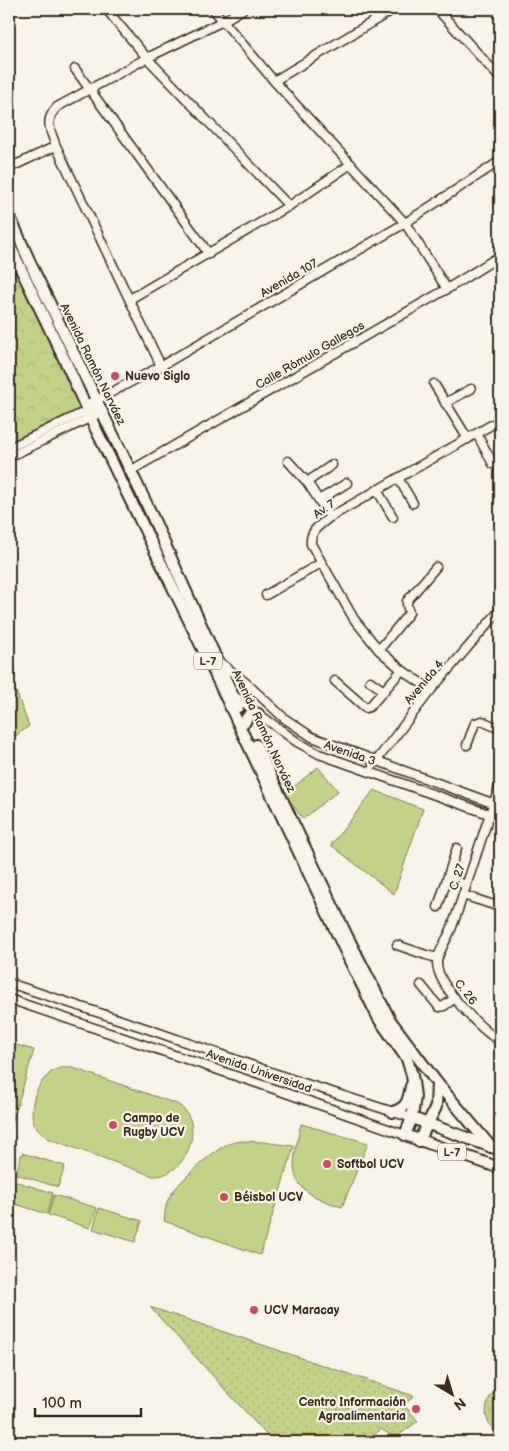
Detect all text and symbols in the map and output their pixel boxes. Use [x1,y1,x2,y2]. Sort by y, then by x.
street label: Avenida 107 [258,256,321,301]
street label: Avenida Ramón Narváez [56,301,129,428]
street label: Calle Rómulo Gallegos [253,318,367,393]
place label: Nuevo Siglo [125,369,190,384]
marker: Nuevo Siglo [109,370,121,382]
street label: Av. 7 [311,497,338,522]
road number: L-7 [194,652,222,669]
street label: Avenida 4 [401,656,448,708]
street label: Avenida Ramón Narváez [228,667,299,795]
street label: Avenida 3 [322,738,378,769]
street label: C. 27 [446,862,469,892]
street label: C. 26 [451,976,480,1008]
street label: Avenida Universidad [204,1046,314,1097]
place label: Campo de Rugby UCV [123,1111,185,1140]
marker: Campo de Rugby UCV [107,1119,119,1131]
road number: L-7 [438,1144,466,1160]
place label: Softbol UCV [337,1157,405,1172]
marker: Softbol UCV [321,1158,333,1170]
place label: Béisbol UCV [234,1190,304,1205]
marker: Béisbol UCV [218,1191,230,1203]
place label: UCV Maracay [264,1303,340,1318]
marker: UCV Maracay [248,1304,260,1316]
north arrow [426,1368,476,1418]
scale bar [35,1386,141,1418]
text: 100 m [42,1394,82,1413]
text: N [450,1394,469,1414]
place label: Centro Información Agroalimentaria [299,1395,406,1424]
marker: Centro Información Agroalimentaria [410,1403,422,1415]

